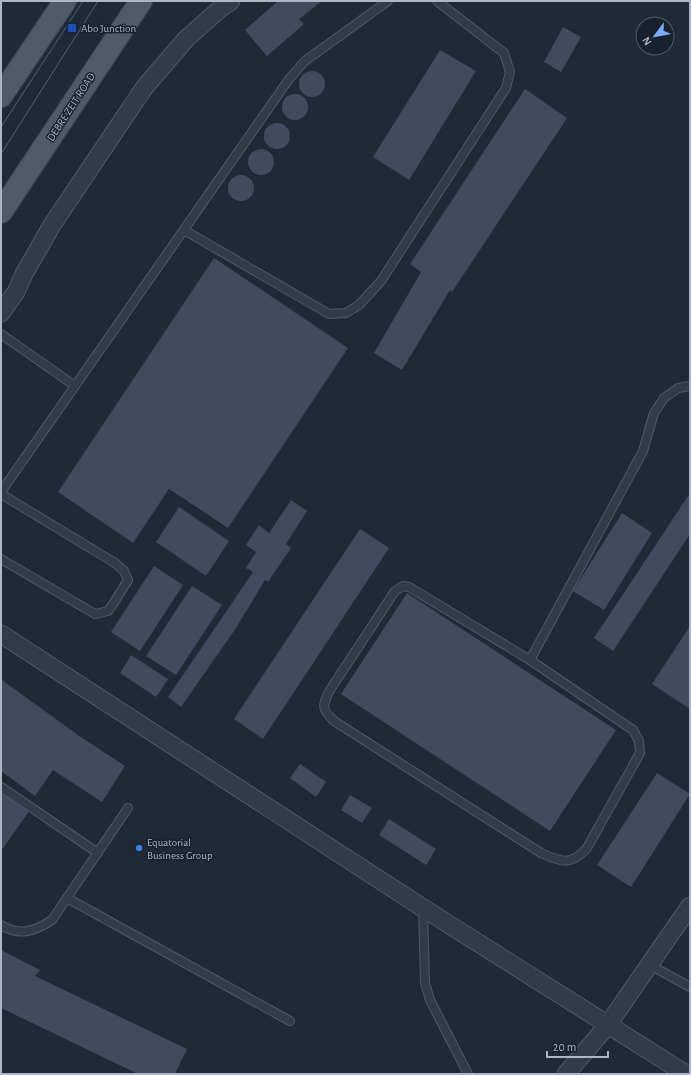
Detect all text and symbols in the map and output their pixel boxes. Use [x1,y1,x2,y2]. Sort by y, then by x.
north arrow [635,16,675,56]
marker: Abo Junction [66,22,78,34]
place label: Abo Junction [81,23,136,34]
text: N [640,35,654,47]
street label: DEBRE ZEIT ROAD [45,71,97,143]
place label: Equatorial Business Group [147,837,213,861]
marker: Equatorial Business Group [134,843,144,853]
scale bar [547,1033,608,1059]
text: 20 m [553,1041,576,1053]

